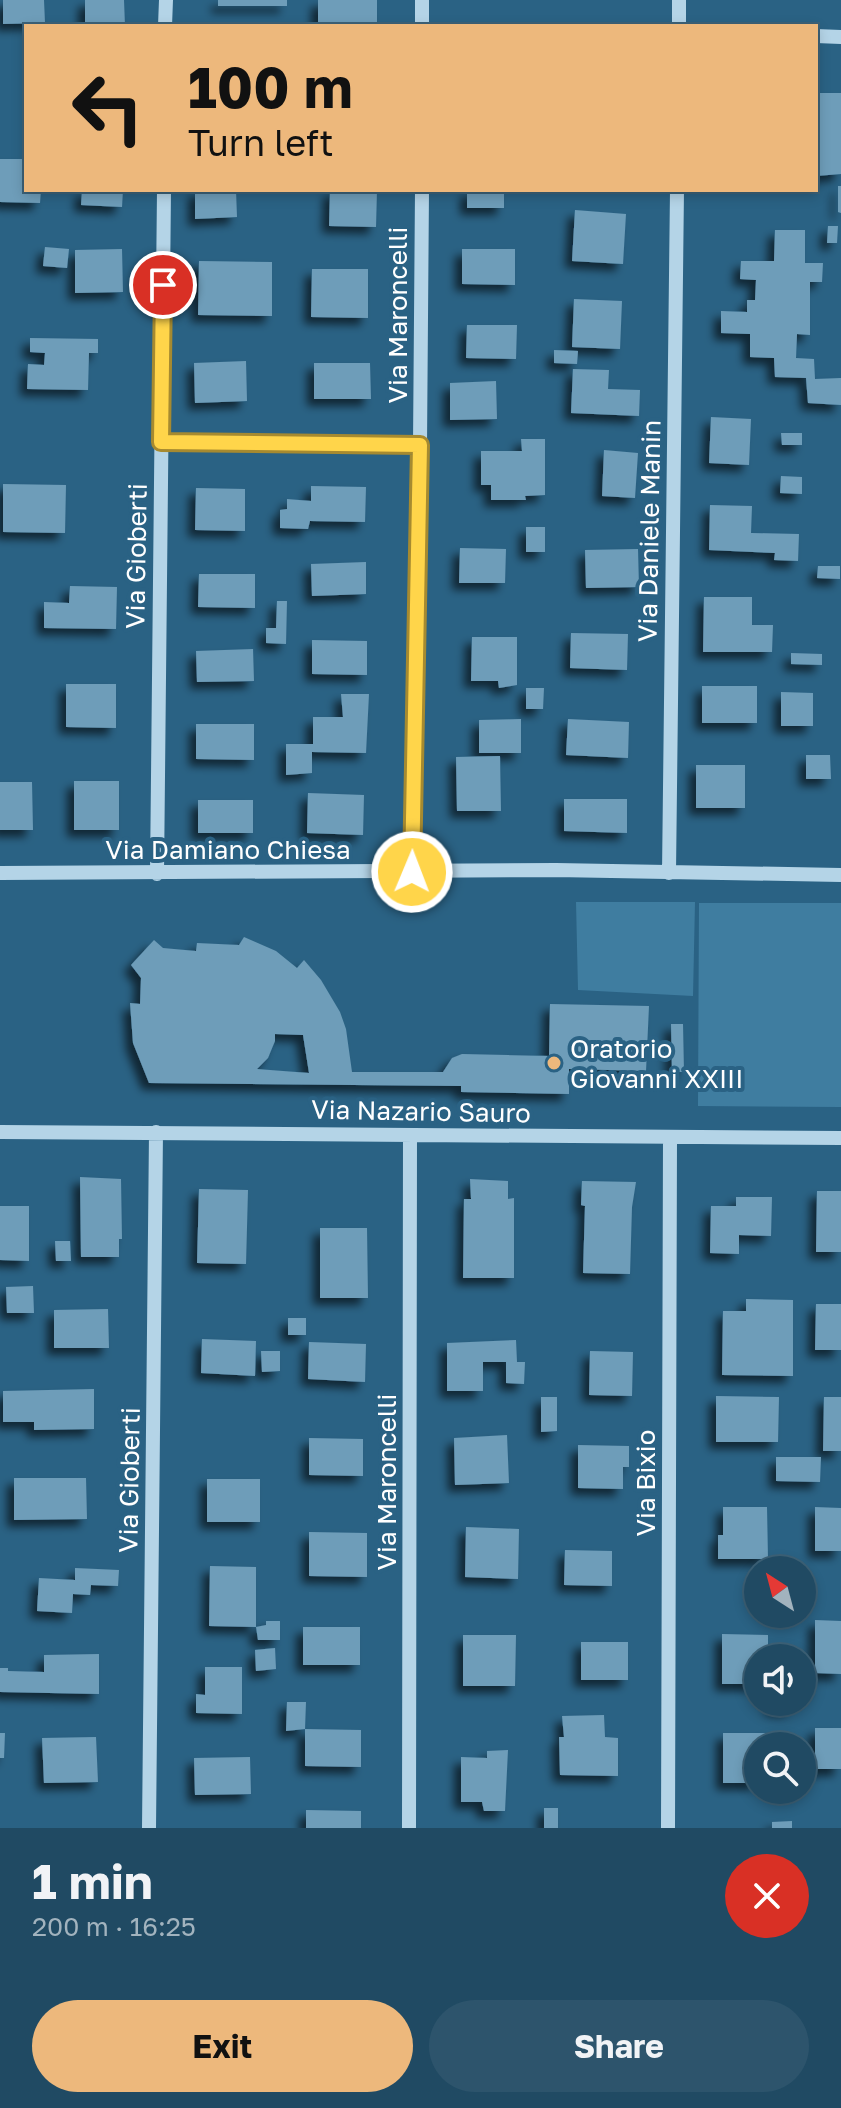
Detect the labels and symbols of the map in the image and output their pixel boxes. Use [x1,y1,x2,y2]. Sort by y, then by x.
street label: Via Maroncelli [382,227,413,403]
pin [129,251,197,319]
street label: Via Daniele Manin [632,420,666,642]
street label: Via Gioberti [119,483,153,629]
position arrow [370,830,454,914]
street label: Via Damiano Chiesa [105,834,351,865]
place label: Oratorio Giovanni XXIII [570,1033,743,1094]
marker: Oratorio Giovanni XXIII [545,1054,563,1072]
street label: Via Nazario Sauro [311,1094,531,1128]
street label: Via Maroncelli [371,1394,402,1570]
street label: Via Gioberti [112,1407,146,1553]
street label: Via Bixio [630,1430,661,1536]
north arrow [744,1556,816,1628]

